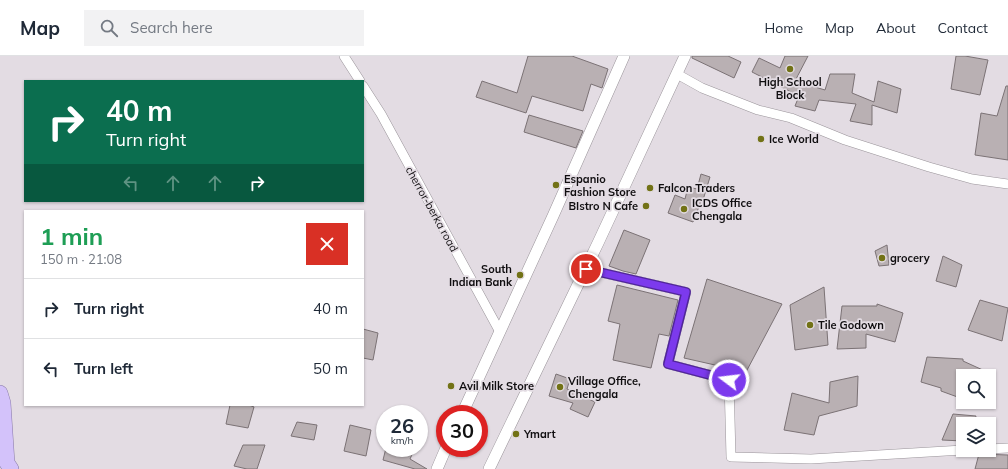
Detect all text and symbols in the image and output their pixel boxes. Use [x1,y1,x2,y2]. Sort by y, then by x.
search box [84,10,364,46]
text: Map [20,16,60,40]
icon: search [98,17,120,39]
text: Search here [130,18,213,37]
text: Home [764,19,803,37]
text: Map [825,19,854,37]
text: About [876,19,916,37]
text: Contact [938,19,988,37]
marker: High School Block [785,64,795,74]
place label: High School Block [758,75,822,102]
text: 40 m [106,93,172,128]
icon: right [40,96,92,148]
text: Turn right [106,128,186,151]
place label: Ice World [769,132,819,146]
marker: Ice World [756,134,766,144]
street label: cherror-berka road [403,164,461,254]
icon: left [120,172,142,194]
icon: ahead [162,172,184,194]
icon: ahead [204,172,226,194]
icon: right [246,172,268,194]
place label: Espanio Fashion Store [564,172,636,199]
marker: Espanio Fashion Store [551,180,561,190]
place label: Falcon Traders [658,181,736,195]
marker: Falcon Traders [645,183,655,193]
place label: ICDS Office Chengala [692,196,752,223]
place label: BIstro N Cafe [568,199,638,213]
marker: BIstro N Cafe [641,201,651,211]
marker: ICDS Office Chengala [679,204,689,214]
text: 1 min [40,221,103,251]
button: close [306,223,348,265]
text: 150 m · 21:08 [40,251,122,267]
place label: grocery [890,251,930,265]
pin [569,252,603,286]
marker: grocery [877,253,887,263]
icon: arrive [575,258,597,280]
place label: South Indian Bank [449,262,513,289]
marker: South Indian Bank [515,270,525,280]
icon: right [40,298,62,320]
text: Turn right [74,299,144,318]
text: 40 m [313,299,348,318]
place label: Tile Godown [818,318,884,332]
marker: Tile Godown [805,320,815,330]
icon: left [40,358,62,380]
text: Turn left [74,359,133,378]
text: 50 m [313,359,348,378]
position arrow [708,359,750,401]
map controls [956,369,996,457]
button: search [956,369,996,409]
place label: Village Office, Chengala [567,374,641,401]
place label: Avil Milk Store [459,379,534,393]
marker: Avil Milk Store [446,381,456,391]
marker: Village Office, Chengala [555,382,565,392]
speed limit sign: 30 [436,405,488,457]
text: 26 [390,413,414,438]
button: layers [956,417,996,457]
place label: Ymart [523,427,556,441]
marker: Ymart [511,429,521,439]
text: km/h [391,434,413,447]

